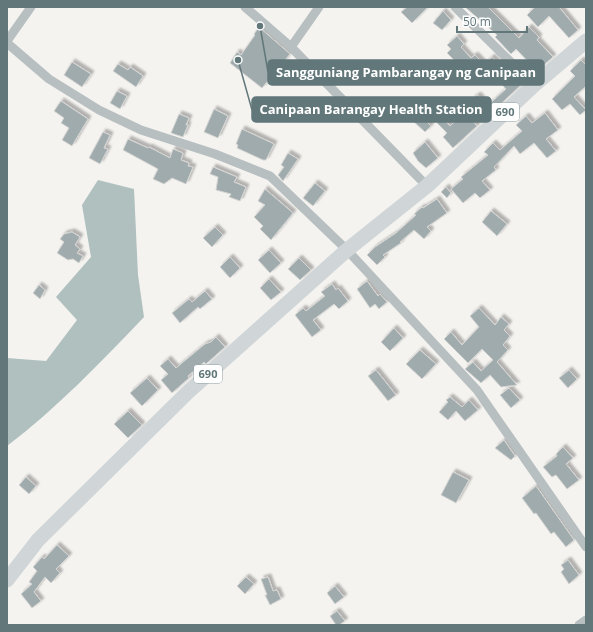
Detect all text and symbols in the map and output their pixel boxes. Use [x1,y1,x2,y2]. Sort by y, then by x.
scale bar [457,8,527,34]
text: 50 m [463,13,491,30]
callout: Sangguniang Pambarangay ng Canipaan [268,60,544,85]
text: Sangguniang Pambarangay ng Canipaan [276,63,536,81]
callout: Canipaan Barangay Health Station [252,97,491,122]
text: Canipaan Barangay Health Station [259,100,483,118]
road number: 690 [491,103,519,121]
road number: 690 [194,365,222,383]

